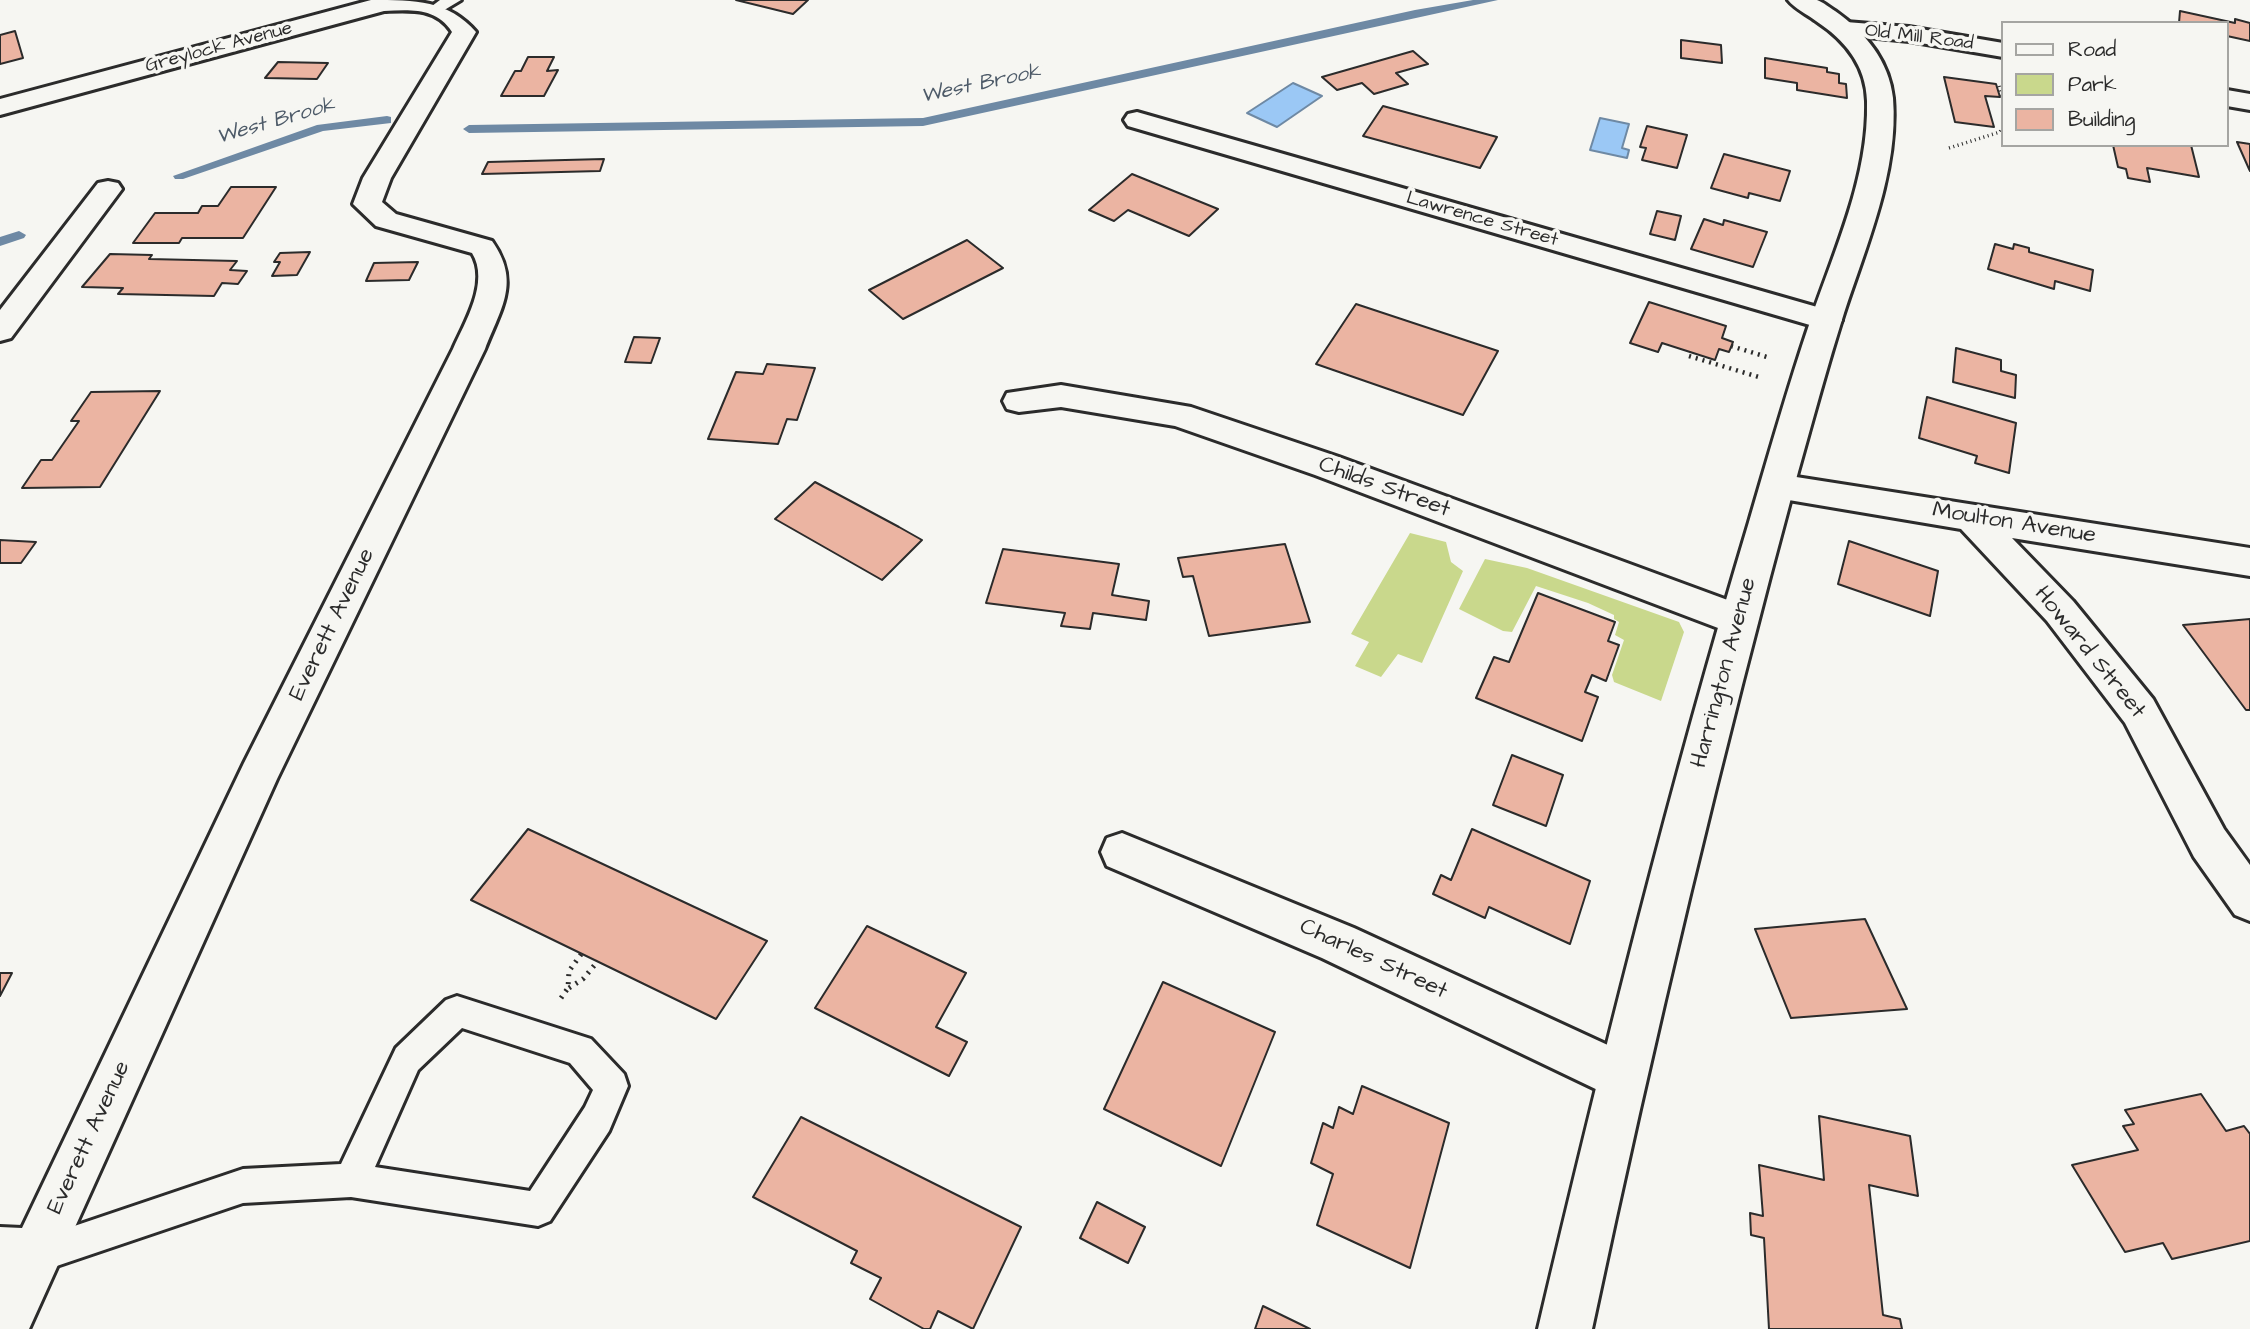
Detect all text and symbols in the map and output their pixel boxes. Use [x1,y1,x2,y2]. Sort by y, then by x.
street label: Greylock Avenue [143,17,295,79]
street label: Old Mill Road [1864,20,1974,56]
legend [2002,21,2229,147]
text: Road [2068,35,2116,64]
water label: West Brook [919,60,1043,110]
text: Park [2068,70,2117,99]
water label: West Brook [214,93,338,151]
text: Building [2068,105,2135,134]
street label: Lawrence Street [1403,187,1561,253]
street label: Childs Street [1314,451,1454,525]
street label: Moulton Avenue [1930,497,2098,551]
street label: Everett Avenue [284,545,382,705]
street label: Harrington Avenue [1686,575,1764,771]
street label: Howard Street [2027,581,2151,725]
street label: Charles Street [1295,914,1451,1006]
street label: Everett Avenue [42,1057,138,1219]

